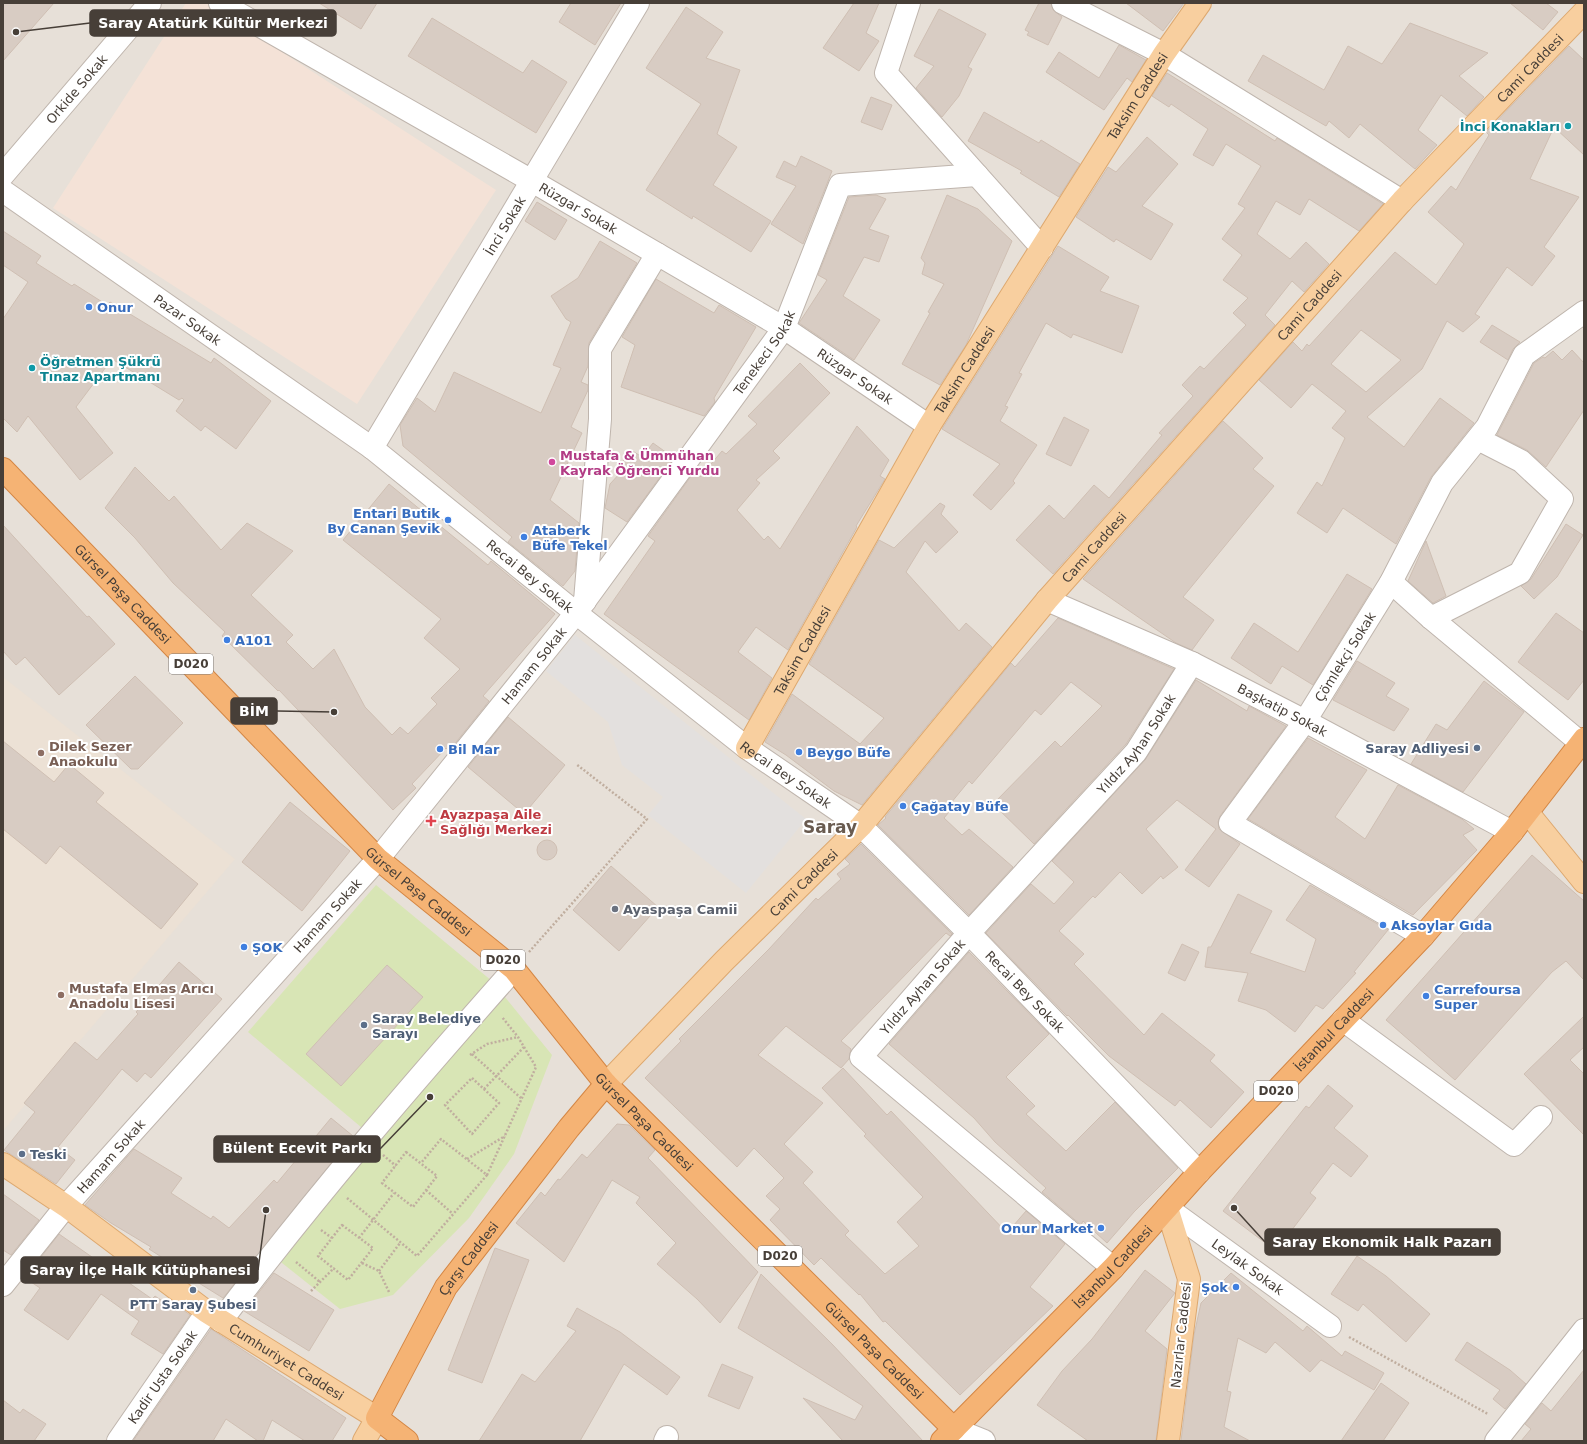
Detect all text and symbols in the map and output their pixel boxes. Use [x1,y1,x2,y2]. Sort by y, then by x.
callout: Saray Atatürk Kültür Merkezi [90,10,336,36]
text: Saray Atatürk Kültür Merkezi [98,15,328,31]
street label: Cami Caddesi [1494,31,1566,106]
street label: Taksim Caddesi [1104,50,1171,144]
street label: Orkide Sokak [43,51,110,127]
place label: İnci Konakları [1460,119,1560,134]
marker: İnci Konakları [1563,121,1573,131]
street label: Rüzgar Sokak [537,179,621,237]
street label: İnci Sokak [482,193,529,258]
street label: Cami Caddesi [1274,267,1345,344]
street label: Pazar Sokak [151,291,225,348]
place label: Onur [97,300,134,315]
marker: Onur [84,302,94,312]
street label: Tenekeci Sokak [730,308,798,399]
street label: Taksim Caddesi [931,324,997,417]
street label: Rüzgar Sokak [815,345,896,407]
place label: Öğretmen Şükrü Tınaz Apartmanı [40,354,161,384]
marker: Öğretmen Şükrü Tınaz Apartmanı [27,363,37,373]
place label: Mustafa & Ümmühan Kayrak Öğrenci Yurdu [560,448,720,478]
marker: Mustafa & Ümmühan Kayrak Öğrenci Yurdu [547,457,557,467]
place label: Entari Butik By Canan Şevik [327,506,440,536]
street label: Cami Caddesi [1059,509,1129,586]
marker: Entari Butik By Canan Şevik [443,515,453,525]
place label: Ataberk Büfe Tekel [532,523,608,553]
marker: Ataberk Büfe Tekel [519,532,529,542]
street label: Recai Bey Sokak [484,536,577,616]
street label: Gürsel Paşa Caddesi [72,541,174,647]
street label: Taksim Caddesi [770,603,833,699]
street label: Çömlekçi Sokak [1311,609,1379,704]
street label: Hamam Sokak [498,624,569,707]
place label: A101 [235,633,272,648]
marker: A101 [222,635,232,645]
road number: D020 [169,654,213,674]
street label: Başkatip Sokak [1235,680,1331,739]
street label: Yıldız Ayhan Sokak [1093,691,1178,798]
callout: BİM [231,698,277,724]
text: BİM [239,703,269,719]
street label: Recai Bey Sokak [737,738,835,811]
place label: Dilek Sezer Anaokulu [49,739,132,769]
place label: Saray Adliyesi [1365,741,1469,756]
place label: Bil Mar [448,742,500,757]
marker: Saray Adliyesi [1472,743,1482,753]
marker: Bil Mar [435,744,445,754]
place label: Beygo Büfe [807,745,891,760]
marker: Beygo Büfe [794,747,804,757]
marker: Dilek Sezer Anaokulu [36,748,46,758]
place label: Çağatay Büfe [911,799,1009,814]
marker: Çağatay Büfe [898,801,908,811]
place label: Ayazpaşa Aile Sağlığı Merkezi [440,807,552,837]
marker: Ayazpaşa Aile Sağlığı Merkezi [425,815,437,827]
district label: Saray [803,817,857,837]
street label: Gürsel Paşa Caddesi [363,844,475,939]
street label: Cami Caddesi [766,846,841,919]
street label: Hamam Sokak [290,875,365,955]
place label: Ayaspaşa Camii [623,902,737,917]
marker: Ayaspaşa Camii [610,904,620,914]
place label: Aksoylar Gıda [1391,918,1492,933]
marker: Aksoylar Gıda [1378,920,1388,930]
street label: Yıldız Ayhan Sokak [876,936,968,1038]
place label: ŞOK [252,940,283,955]
marker: ŞOK [239,942,249,952]
street label: Recai Bey Sokak [983,948,1068,1035]
road number: D020 [481,950,525,970]
place label: Mustafa Elmas Arıcı Anadolu Lisesi [69,981,214,1011]
place label: Carrefoursa Super [1434,982,1521,1012]
street label: İstanbul Caddesi [1291,986,1377,1074]
marker: Mustafa Elmas Arıcı Anadolu Lisesi [56,990,66,1000]
marker: Carrefoursa Super [1421,991,1431,1001]
place label: Saray Belediye Sarayı [372,1011,481,1041]
marker: Saray Belediye Sarayı [359,1020,369,1030]
street label: Gürsel Paşa Caddesi [592,1070,696,1174]
road number: D020 [1254,1081,1298,1101]
street label: Hamam Sokak [74,1116,148,1196]
callout: Bülent Ecevit Parkı [214,1136,380,1162]
text: Bülent Ecevit Parkı [222,1140,372,1156]
place label: Teski [30,1147,67,1162]
marker: Teski [17,1149,27,1159]
street label: Çarşı Caddesi [435,1219,501,1298]
place label: Onur Market [1001,1221,1093,1236]
street label: İstanbul Caddesi [1070,1222,1155,1311]
marker: Onur Market [1096,1223,1106,1233]
callout: Saray Ekonomik Halk Pazarı [1265,1229,1500,1255]
text: Saray Ekonomik Halk Pazarı [1272,1234,1492,1250]
street label: Leylak Sokak [1209,1236,1287,1298]
road number: D020 [758,1246,802,1266]
callout: Saray İlçe Halk Kütüphanesi [21,1257,258,1283]
text: Saray İlçe Halk Kütüphanesi [29,1262,251,1278]
place label: Şok [1201,1280,1228,1295]
street label: Nazırlar Caddesi [1168,1281,1194,1389]
marker: Şok [1231,1282,1241,1292]
marker: PTT Saray Şubesi [188,1285,198,1295]
place label: PTT Saray Şubesi [130,1297,256,1312]
street label: Gürsel Paşa Caddesi [822,1298,927,1402]
street label: Cumhuriyet Caddesi [227,1320,347,1403]
street label: Kadir Usta Sokak [125,1327,200,1426]

